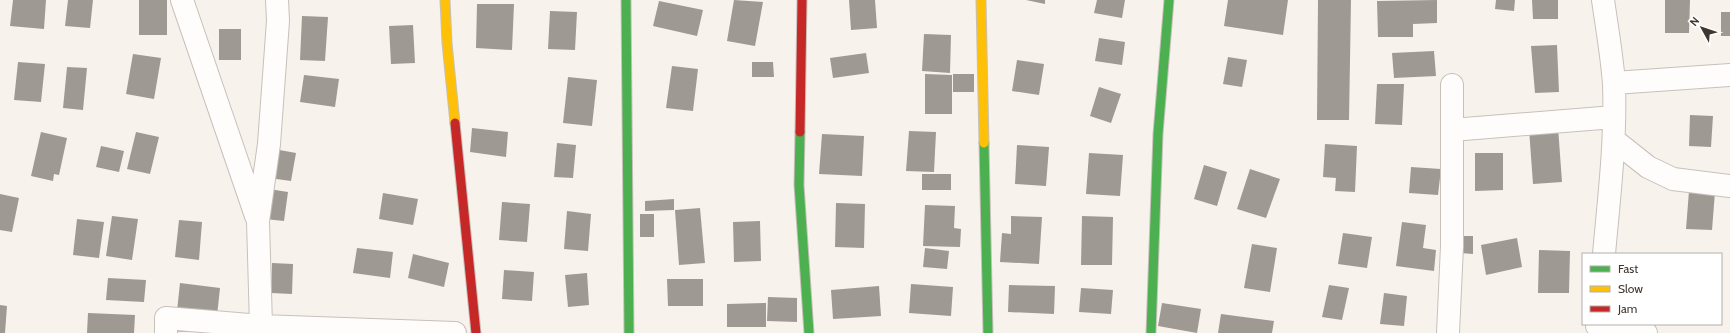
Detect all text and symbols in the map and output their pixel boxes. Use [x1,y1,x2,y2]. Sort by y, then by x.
north arrow [1682,8,1722,48]
text: N [1686,14,1702,29]
legend [1582,253,1722,325]
text: Fast [1618,261,1638,276]
text: Slow [1618,281,1643,296]
text: Jam [1617,301,1637,316]

